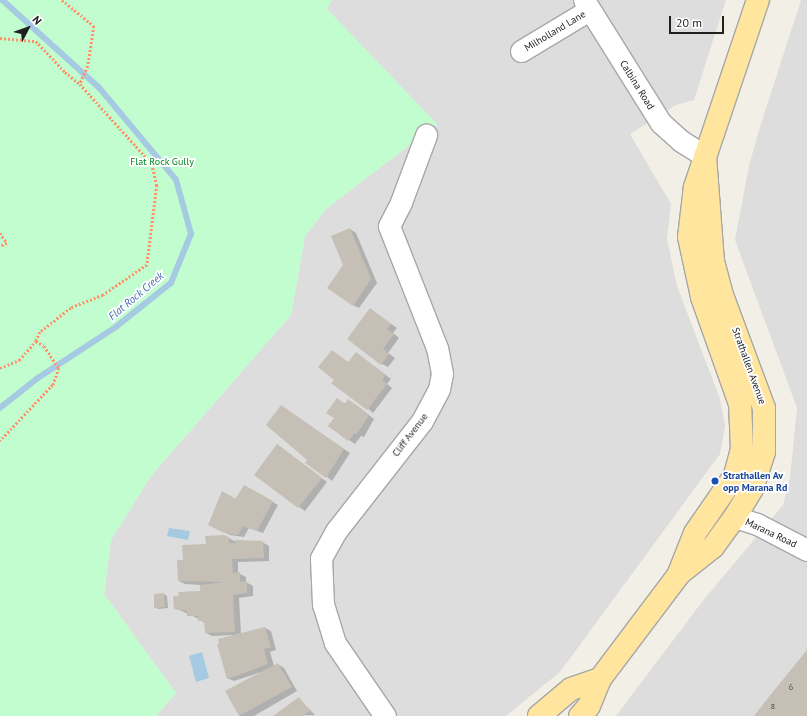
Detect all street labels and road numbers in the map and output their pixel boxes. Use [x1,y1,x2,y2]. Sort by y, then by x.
street label: Milholland Lane [522,8,588,54]
street label: Calbina Road [617,58,657,112]
street label: Strathallen Avenue [729,326,769,406]
street label: Cliff Avenue [390,411,430,459]
street label: Marana Road [743,516,799,550]

